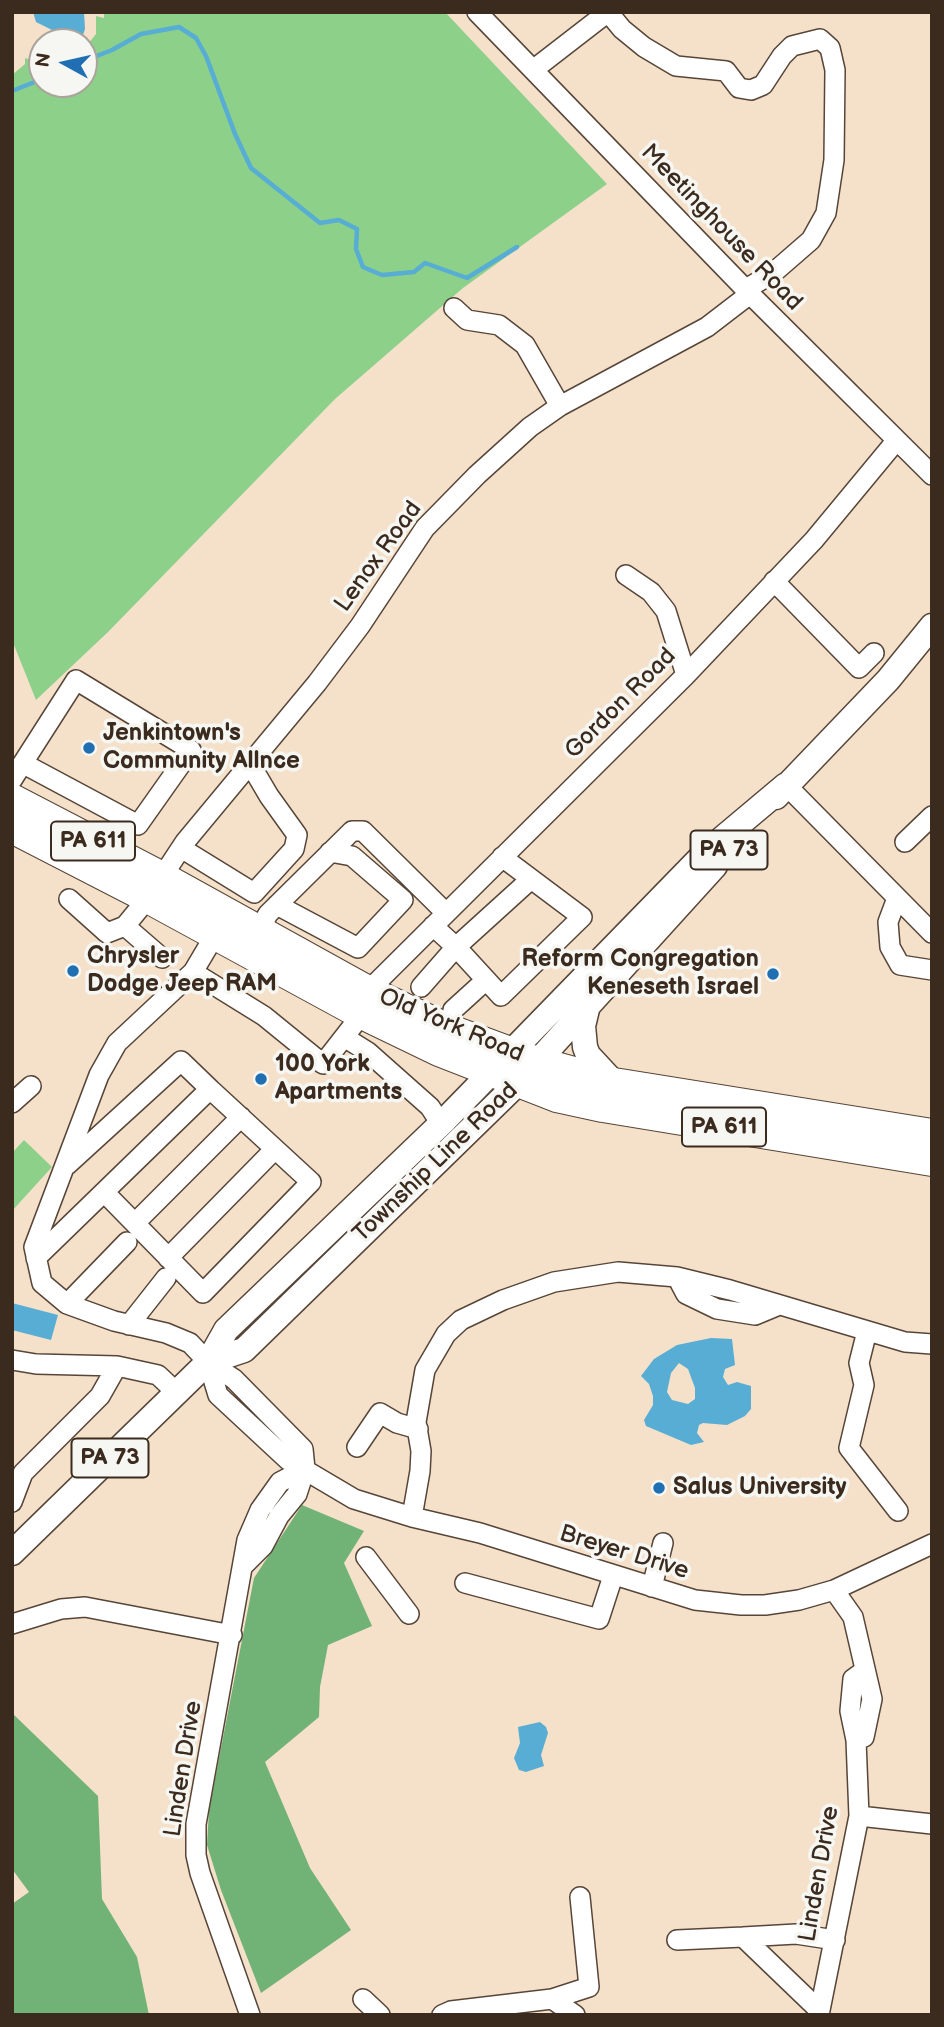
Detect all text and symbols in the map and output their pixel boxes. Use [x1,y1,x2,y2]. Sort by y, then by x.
north arrow [28,28,98,98]
text: N [31,52,56,69]
street label: Meetinghouse Road [634,139,808,317]
street label: Lenox Road [329,496,429,618]
street label: Gordon Road [559,642,683,766]
place label: Jenkintown's Community Allnce [103,720,300,776]
marker: Jenkintown's Community Allnce [81,740,97,756]
road number: PA 611 [51,821,135,860]
road number: PA 73 [690,830,768,870]
place label: Chrysler Dodge Jeep RAM [87,943,277,999]
place label: Reform Congregation Keneseth Israel [521,946,759,1002]
marker: Chrysler Dodge Jeep RAM [65,963,81,979]
marker: Reform Congregation Keneseth Israel [765,966,781,982]
street label: Old York Road [374,983,528,1069]
place label: 100 York Apartments [275,1051,402,1107]
marker: 100 York Apartments [253,1071,269,1087]
street label: Township Line Road [348,1077,524,1249]
road number: PA 611 [682,1108,766,1146]
road number: PA 73 [72,1438,148,1478]
place label: Salus University [673,1474,846,1502]
marker: Salus University [651,1480,667,1496]
street label: Breyer Drive [556,1520,692,1586]
street label: Linden Drive [159,1699,209,1839]
street label: Linden Drive [794,1804,846,1944]

